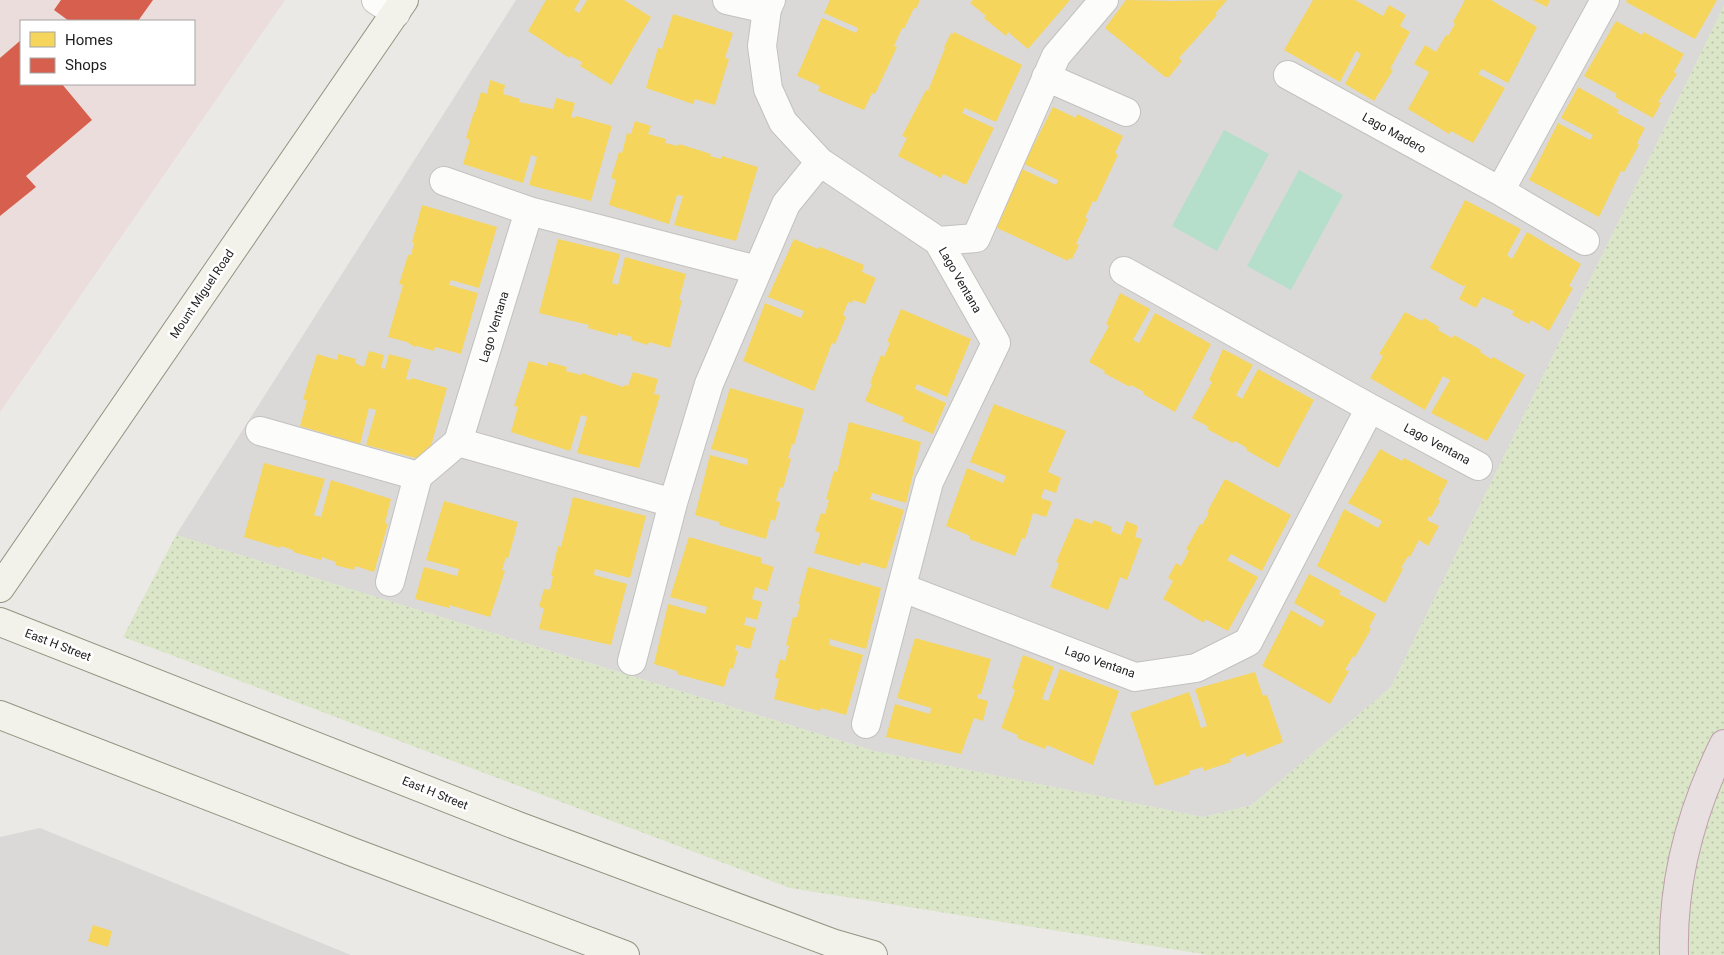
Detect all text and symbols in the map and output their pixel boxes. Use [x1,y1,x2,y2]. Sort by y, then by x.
legend [20,20,195,85]
text: Homes [65,31,113,49]
text: Shops [65,56,107,74]
street label: Lago Madero [1360,110,1428,156]
street label: Lago Ventana [936,245,984,315]
street label: Mount Miguel Road [167,247,237,341]
street label: Lago Ventana [477,290,511,364]
street label: Lago Ventana [1401,421,1473,467]
street label: East H Street [23,626,93,664]
street label: Lago Ventana [1063,643,1137,681]
street label: East H Street [400,773,470,813]

